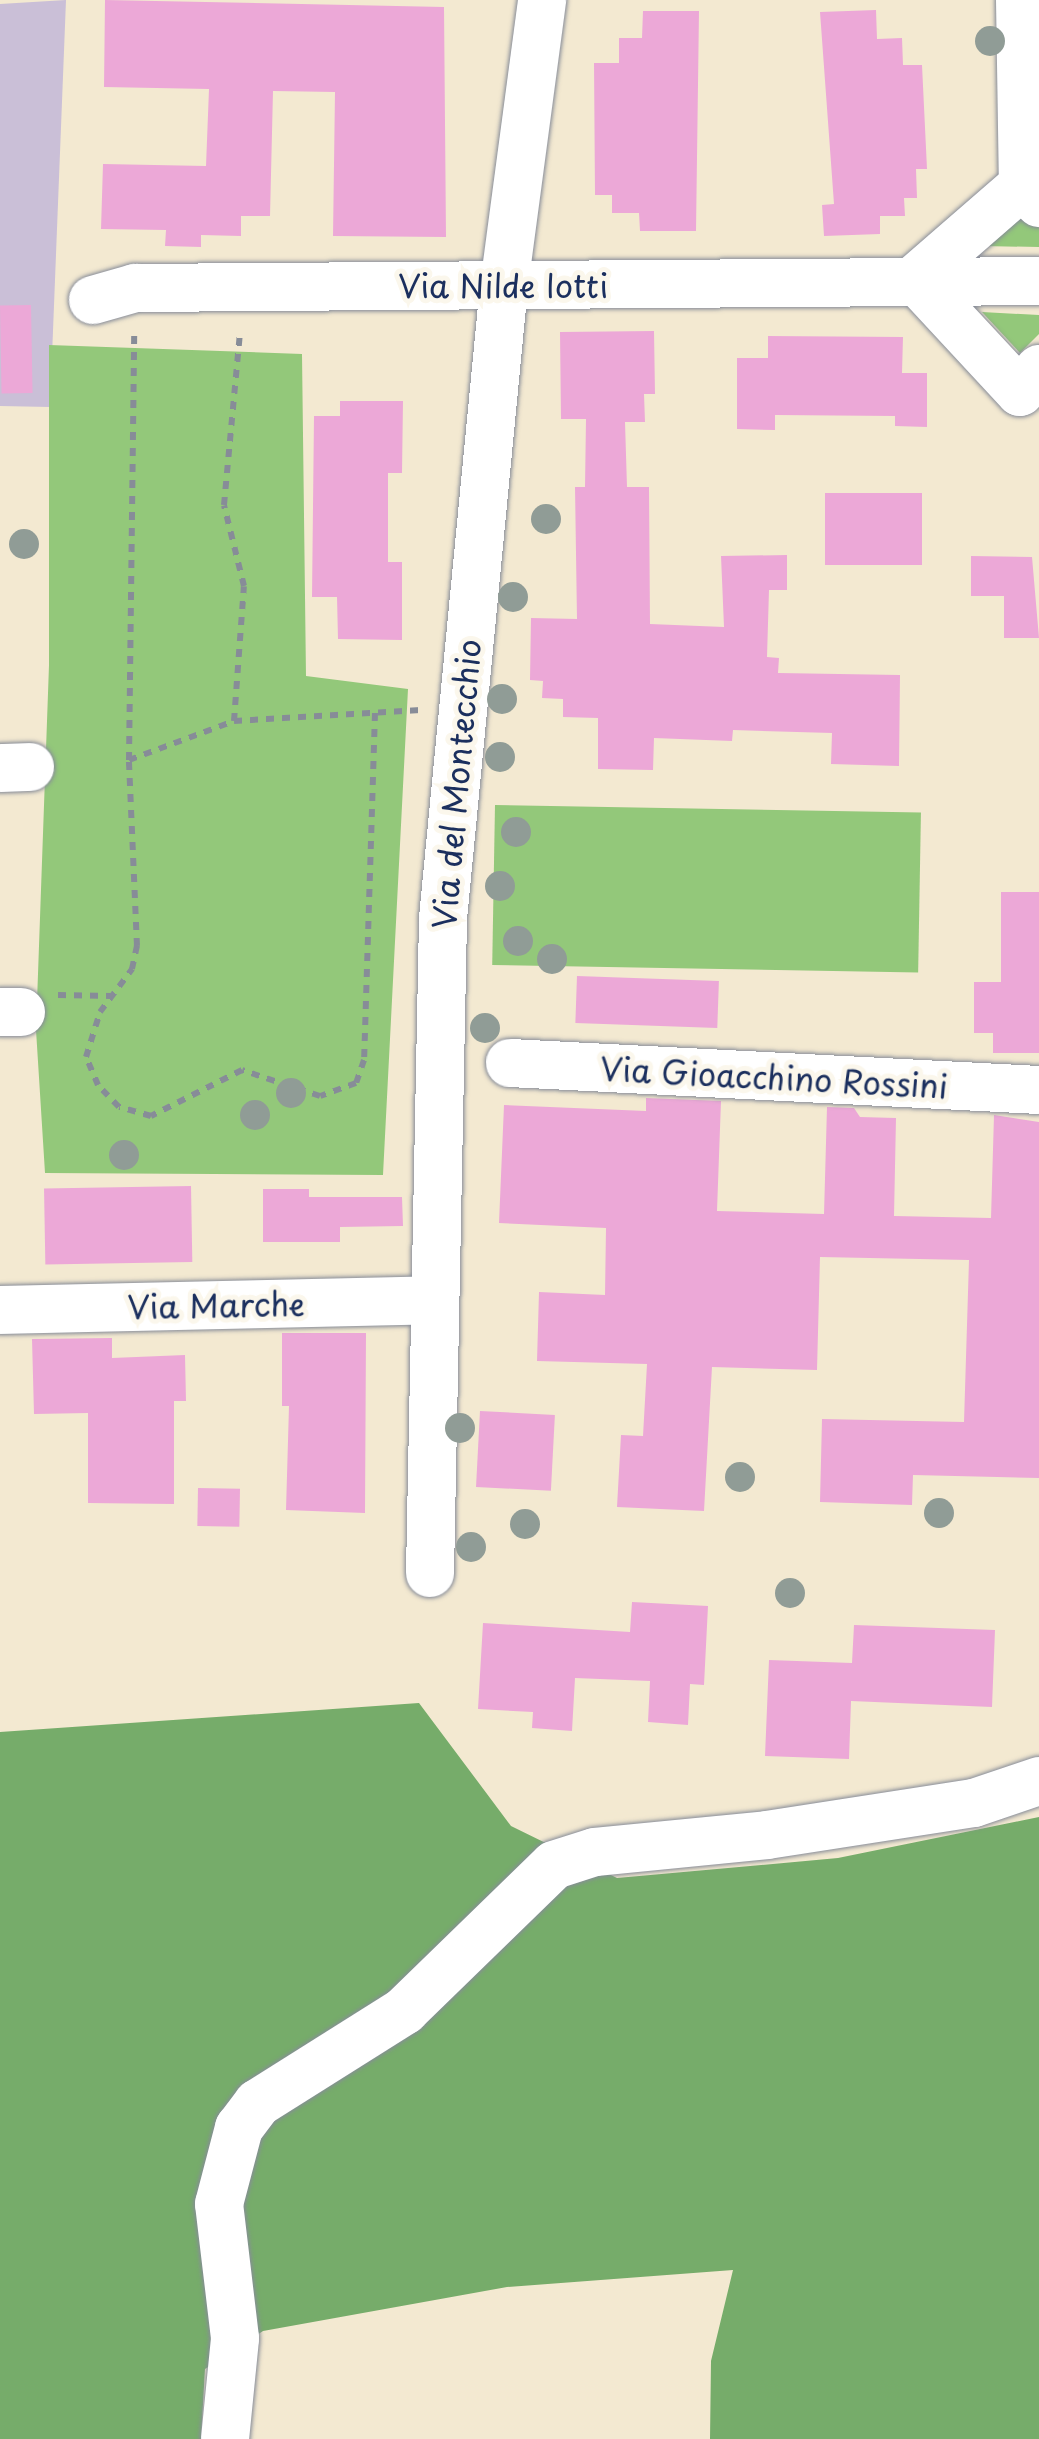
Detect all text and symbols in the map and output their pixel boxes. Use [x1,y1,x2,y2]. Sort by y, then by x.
street label: Via Nilde Iotti [397,266,609,304]
street label: Via del Montecchio [424,638,488,930]
street label: Via Gioacchino Rossini [599,1049,949,1105]
street label: Via Marche [126,1284,306,1326]

